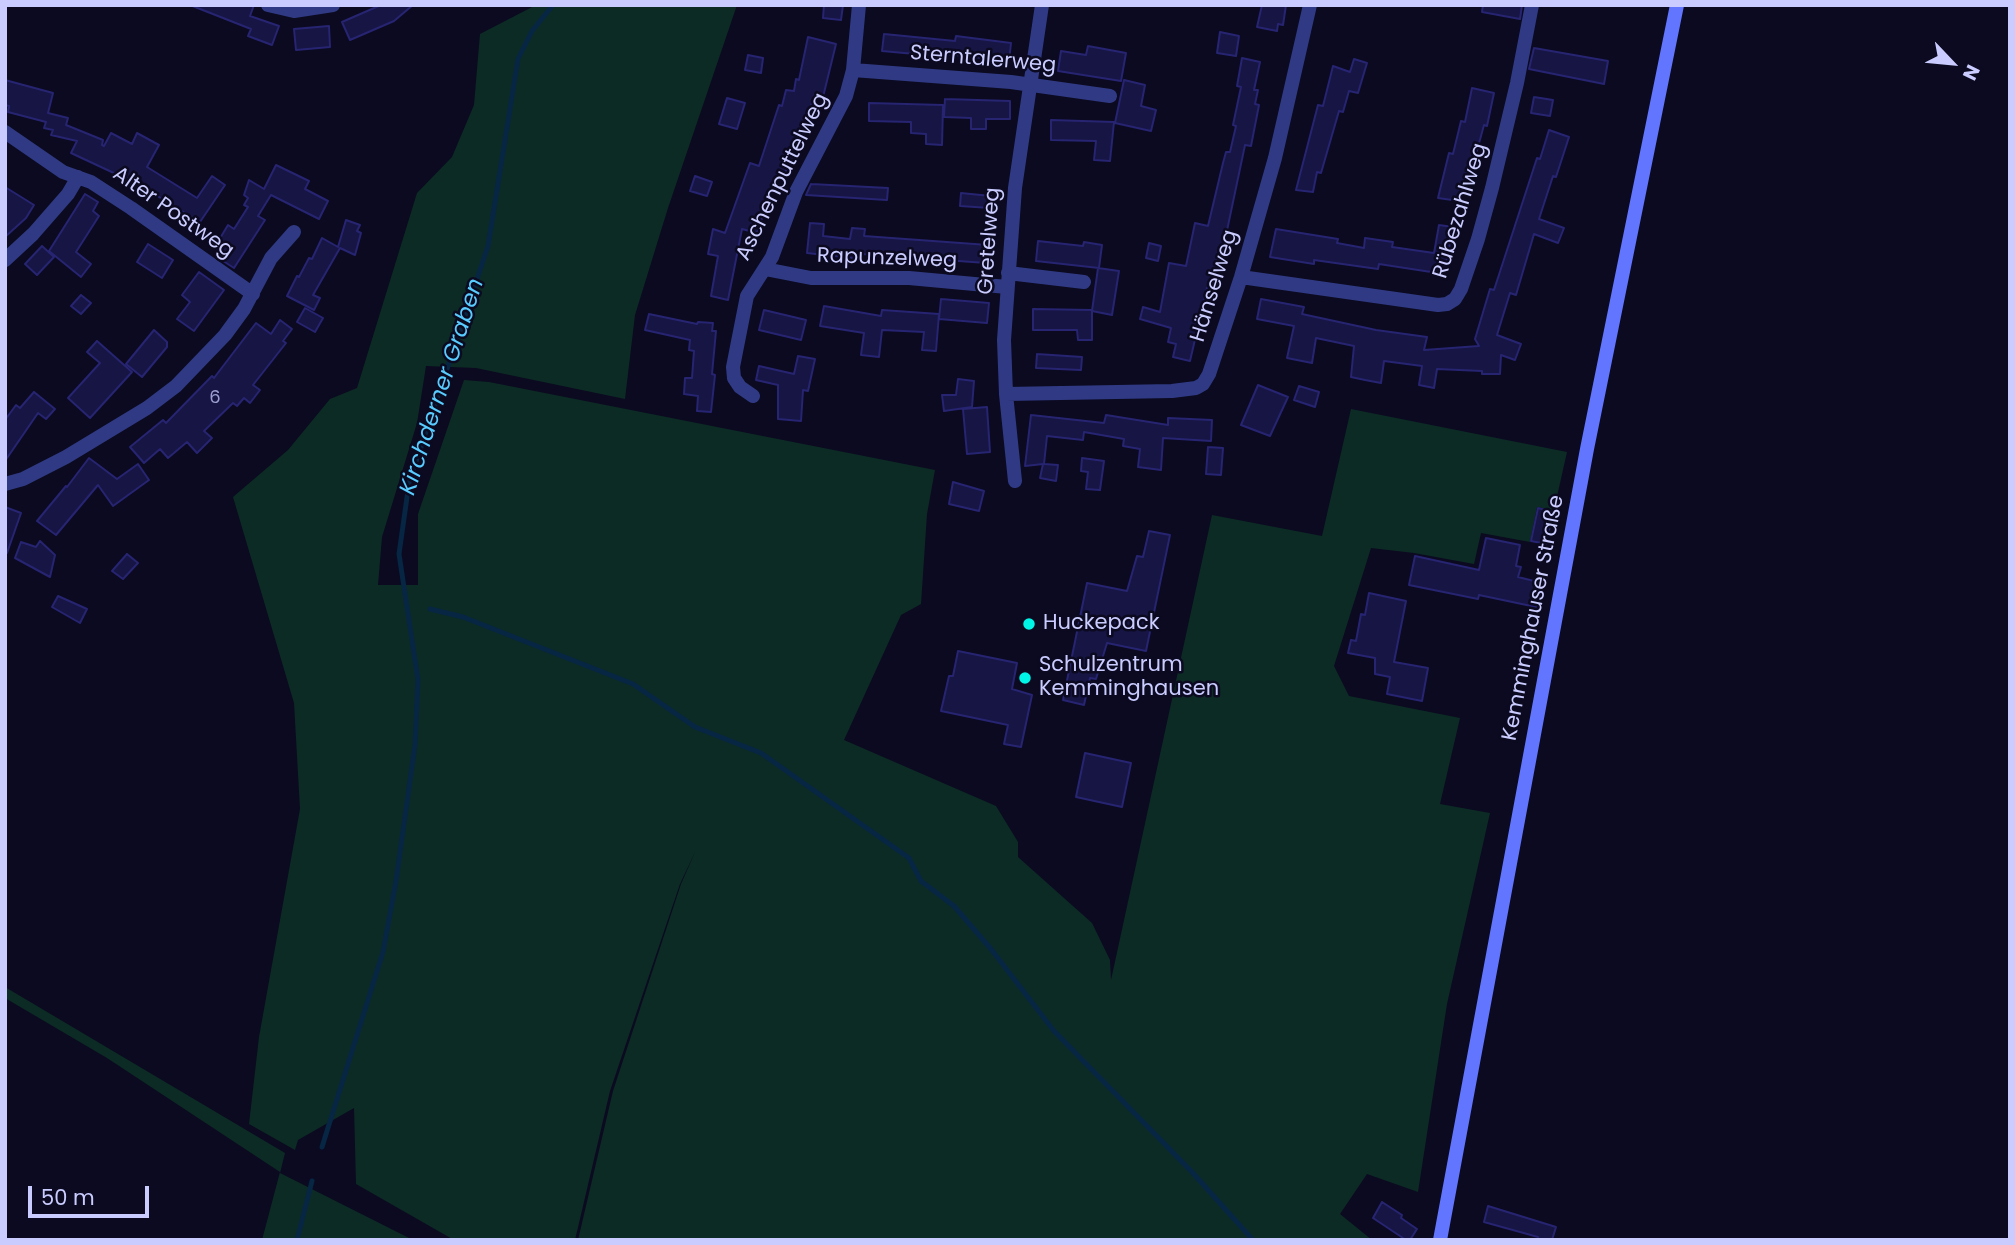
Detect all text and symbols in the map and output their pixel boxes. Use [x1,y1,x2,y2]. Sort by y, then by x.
north arrow [1917,28,1987,98]
street label: Sterntalerweg [909,41,1057,79]
text: N [1956,60,1987,85]
street label: Aschenputtelweg [731,89,835,265]
street label: Rübezahlweg [1428,140,1494,282]
street label: Alter Postweg [108,162,238,264]
street label: Gretelweg [974,187,1006,295]
street label: Hänselweg [1186,227,1244,345]
street label: Rapunzelweg [816,244,958,274]
water label: Kirchderner Graben [395,275,491,499]
house number: 6 [209,387,221,409]
street label: Kemminghauser Straße [1498,493,1570,743]
place label: Huckepack [1043,611,1160,637]
marker: Huckepack [1021,616,1037,632]
place label: Schulzentrum Kemminghausen [1039,653,1219,703]
marker: Schulzentrum Kemminghausen [1017,670,1033,686]
scale bar [32,1172,152,1216]
text: 50 m [41,1183,95,1212]

